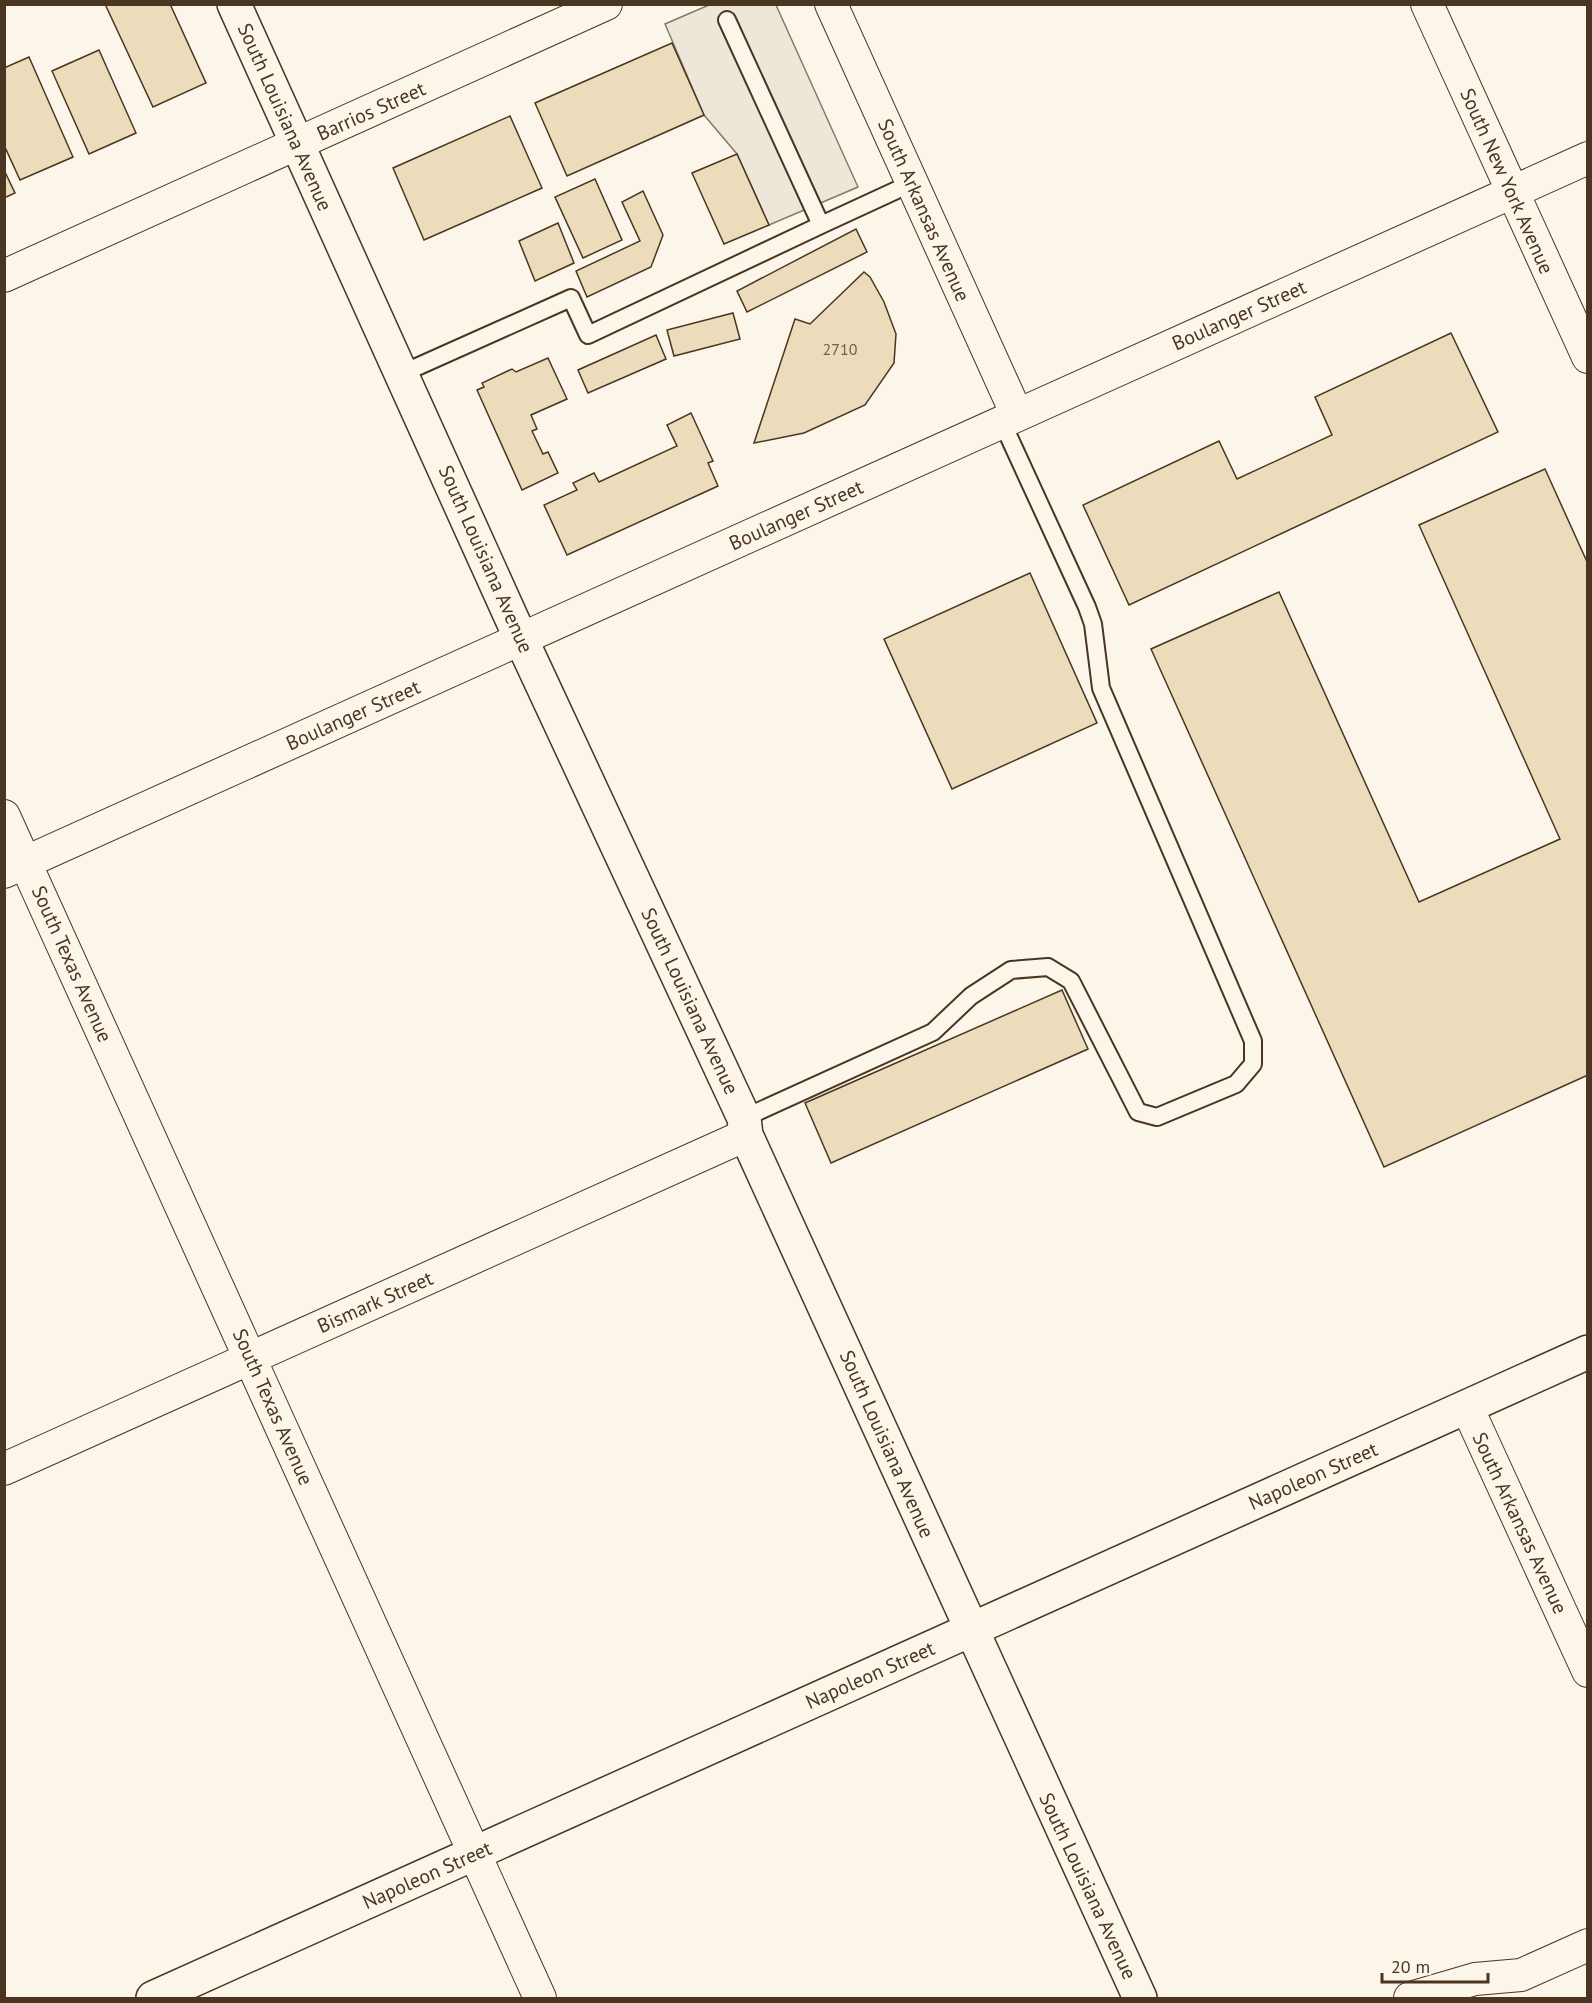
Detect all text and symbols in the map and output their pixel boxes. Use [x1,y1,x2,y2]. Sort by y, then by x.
street label: South Louisiana Avenue [232,19,338,215]
street label: Barrios Street [313,75,430,146]
street label: South New York Avenue [1454,84,1560,278]
street label: South Arkansas Avenue [872,115,976,305]
street label: Boulanger Street [1168,274,1310,356]
house number: 2710 [823,339,858,359]
street label: South Louisiana Avenue [433,461,539,657]
street label: Boulanger Street [725,474,867,556]
street label: Boulanger Street [282,674,424,756]
street label: South Texas Avenue [26,882,118,1046]
street label: South Louisiana Avenue [635,904,745,1098]
street label: Bismark Street [313,1265,437,1339]
street label: South Texas Avenue [227,1325,319,1489]
street label: South Louisiana Avenue [834,1346,940,1542]
street label: South Arkansas Avenue [1467,1428,1573,1618]
street label: Napoleon Street [1244,1436,1382,1516]
street label: Napoleon Street [801,1635,939,1715]
street label: South Louisiana Avenue [1033,1789,1143,1983]
street label: Napoleon Street [358,1835,496,1915]
scale bar [1382,1946,1488,1984]
text: 20 m [1391,1955,1430,1978]

